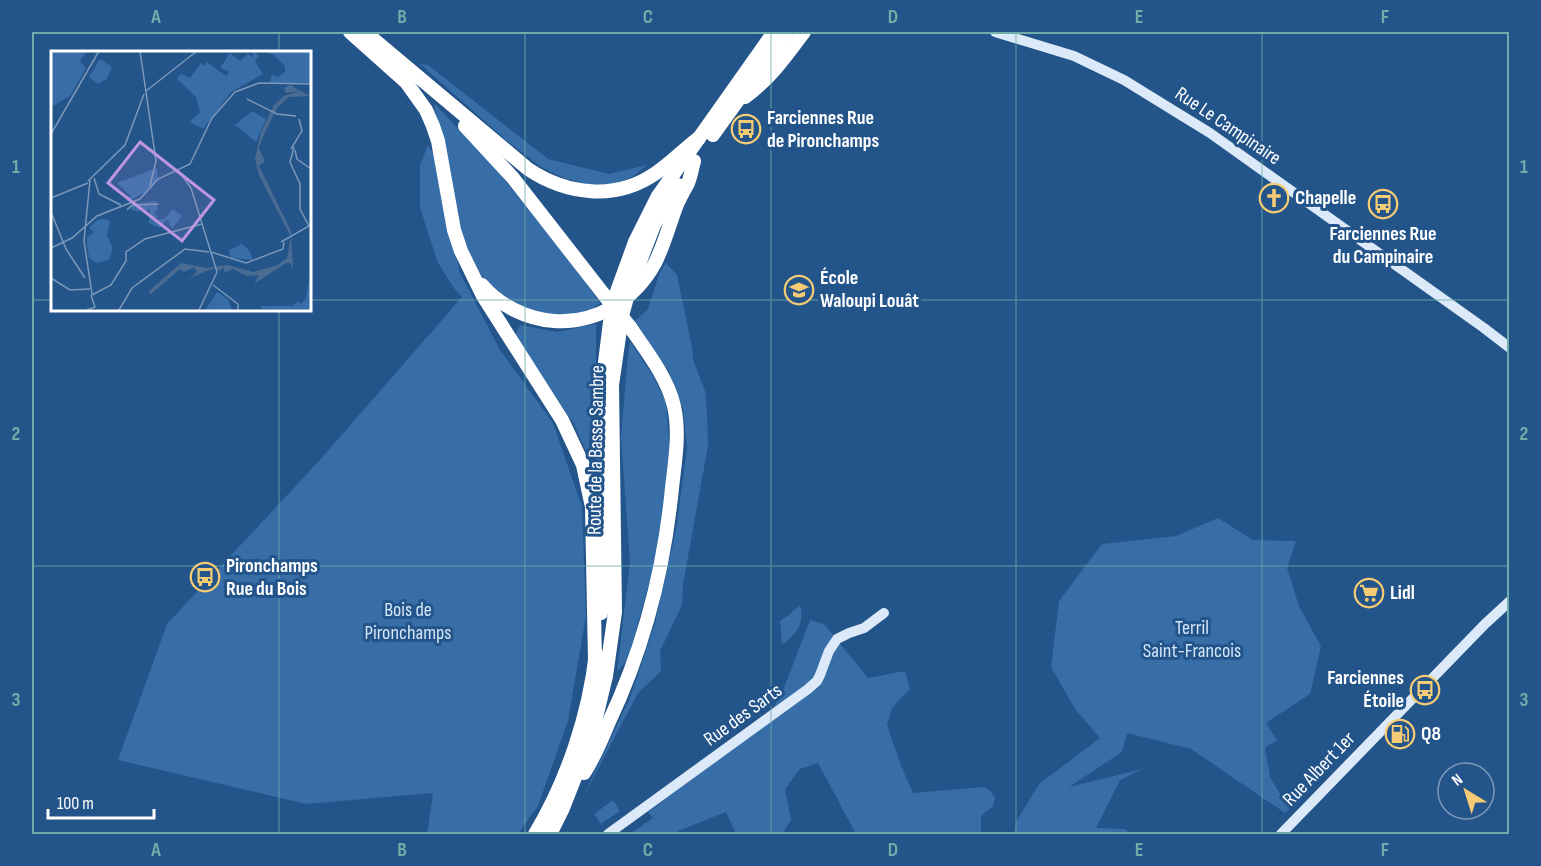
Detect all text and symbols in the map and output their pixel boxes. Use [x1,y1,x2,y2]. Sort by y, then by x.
text: A [150,5,161,29]
text: B [397,5,407,29]
text: C [643,5,653,29]
text: D [888,5,898,29]
text: E [1135,5,1143,29]
text: F [1381,5,1389,29]
inset map [51,51,310,310]
street label: Rue Le Campinaire [1170,82,1286,170]
place label: Farciennes Rue de Pironchamps [767,106,880,153]
bus stop icon: Farciennes Rue de Pironchamps [730,113,762,145]
text: 1 [12,155,20,179]
text: 1 [1520,155,1528,179]
church icon: Chapelle [1258,182,1290,214]
place label: Chapelle [1295,186,1356,210]
bus stop icon: Farciennes Rue du Campinaire [1367,188,1399,220]
place label: Farciennes Rue du Campinaire [1330,222,1437,269]
place label: École Waloupi Louât [820,266,919,313]
school or university icon: École Waloupi Louât [783,274,815,306]
street label: Route de la Basse Sambre [583,365,609,535]
text: 2 [12,422,20,446]
text: 2 [1520,422,1528,446]
place label: Pironchamps Rue du Bois [226,554,318,601]
bus stop icon: Pironchamps Rue du Bois [189,561,221,593]
supermarket icon: Lidl [1353,577,1385,609]
place label: Lidl [1390,581,1415,605]
park label: Bois de Pironchamps [365,598,452,645]
park label: Terril Saint-Francois [1143,616,1241,663]
place label: Farciennes Étoile [1327,666,1404,713]
bus stop icon: Farciennes Étoile [1409,674,1441,706]
street label: Rue des Sarts [699,679,787,751]
text: 3 [12,688,21,712]
text: 3 [1520,688,1529,712]
fuel station icon: Q8 [1384,718,1416,750]
place label: Q8 [1421,722,1441,746]
street label: Rue Albert 1er [1278,727,1360,811]
north arrow [1436,761,1496,821]
text: N [1448,770,1467,790]
scale bar [48,782,154,820]
text: 100 m [57,793,94,814]
text: A [150,838,161,862]
text: B [397,838,407,862]
text: C [643,838,653,862]
text: D [888,838,898,862]
text: E [1135,838,1143,862]
text: F [1381,838,1389,862]

